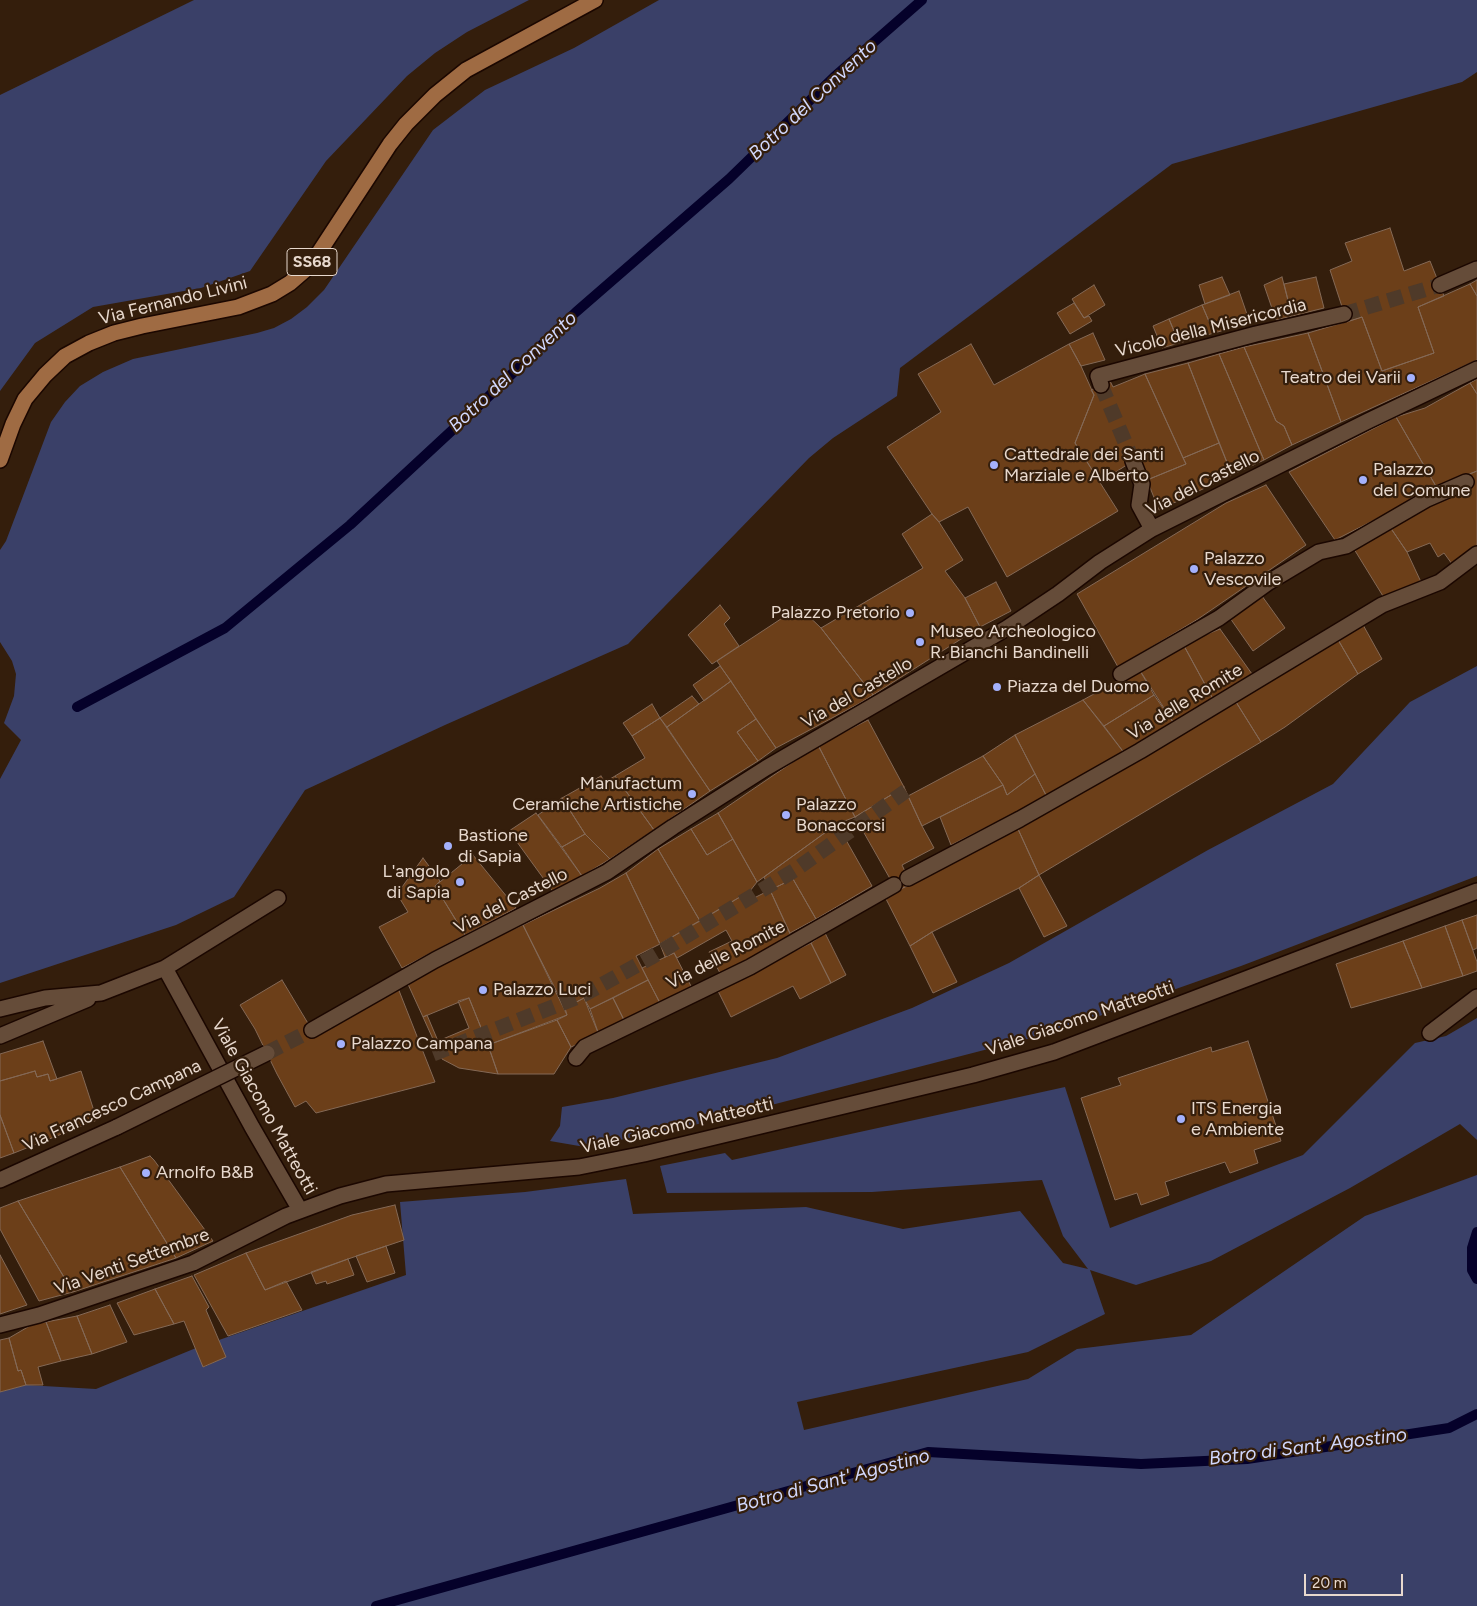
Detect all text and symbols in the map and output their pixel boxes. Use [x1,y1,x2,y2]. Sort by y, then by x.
water label: Botro del Convento [744,35,882,165]
road number: SS68 [287,248,337,276]
street label: Via Fernando Livini [97,272,249,330]
street label: Vicolo della Misericordia [1113,294,1309,362]
water label: Botro del Convento [444,307,582,437]
place label: Teatro dei Varii [1281,367,1401,389]
marker: Teatro dei Varii [1405,372,1417,384]
place label: Cattedrale dei Santi Marziale e Alberto [1004,444,1164,486]
street label: Via del Castello [1143,445,1263,521]
marker: Cattedrale dei Santi Marziale e Alberto [988,459,1000,471]
place label: Palazzo del Comune [1373,459,1470,502]
marker: Palazzo del Comune [1357,474,1369,486]
place label: Palazzo Vescovile [1204,548,1281,590]
marker: Palazzo Vescovile [1188,563,1200,575]
place label: Palazzo Pretorio [771,602,900,624]
marker: Palazzo Pretorio [904,607,916,619]
place label: Museo Archeologico R. Bianchi Bandinelli [930,621,1096,664]
marker: Museo Archeologico R. Bianchi Bandinelli [914,636,926,648]
street label: Via del Castello [798,653,916,733]
street label: Via delle Romite [1123,659,1247,745]
place label: Piazza del Duomo [1007,676,1149,698]
marker: Piazza del Duomo [991,681,1003,693]
place label: Manufactum Ceramiche Artistiche [512,773,682,816]
marker: Manufactum Ceramiche Artistiche [686,788,698,800]
place label: Palazzo Bonaccorsi [796,794,885,836]
marker: Palazzo Bonaccorsi [780,809,792,821]
place label: Bastione di Sapia [458,825,528,868]
marker: Bastione di Sapia [442,840,454,852]
place label: L'angolo di Sapia [382,861,450,904]
street label: Via del Castello [451,863,571,939]
marker: L'angolo di Sapia [454,876,466,888]
street label: Via delle Romite [663,916,789,994]
street label: Viale Giacomo Matteotti [983,977,1177,1061]
place label: Palazzo Luci [493,979,591,1001]
marker: Palazzo Luci [477,984,489,996]
street label: Viale Giacomo Matteotti [207,1015,321,1199]
place label: Palazzo Campana [351,1033,493,1055]
marker: Palazzo Campana [335,1038,347,1050]
street label: Via Francesco Campana [19,1055,205,1157]
street label: Viale Giacomo Matteotti [578,1093,776,1159]
place label: ITS Energia e Ambiente [1191,1098,1284,1140]
marker: ITS Energia e Ambiente [1175,1113,1187,1125]
place label: Arnolfo B&B [156,1162,254,1184]
marker: Arnolfo B&B [140,1167,152,1179]
street label: Via Venti Settembre [52,1224,212,1300]
water label: Botro di Sant' Agostino [1208,1424,1408,1470]
water label: Botro di Sant' Agostino [734,1444,932,1518]
scale bar [1307,1564,1406,1596]
text: 20 m [1312,1574,1346,1592]

